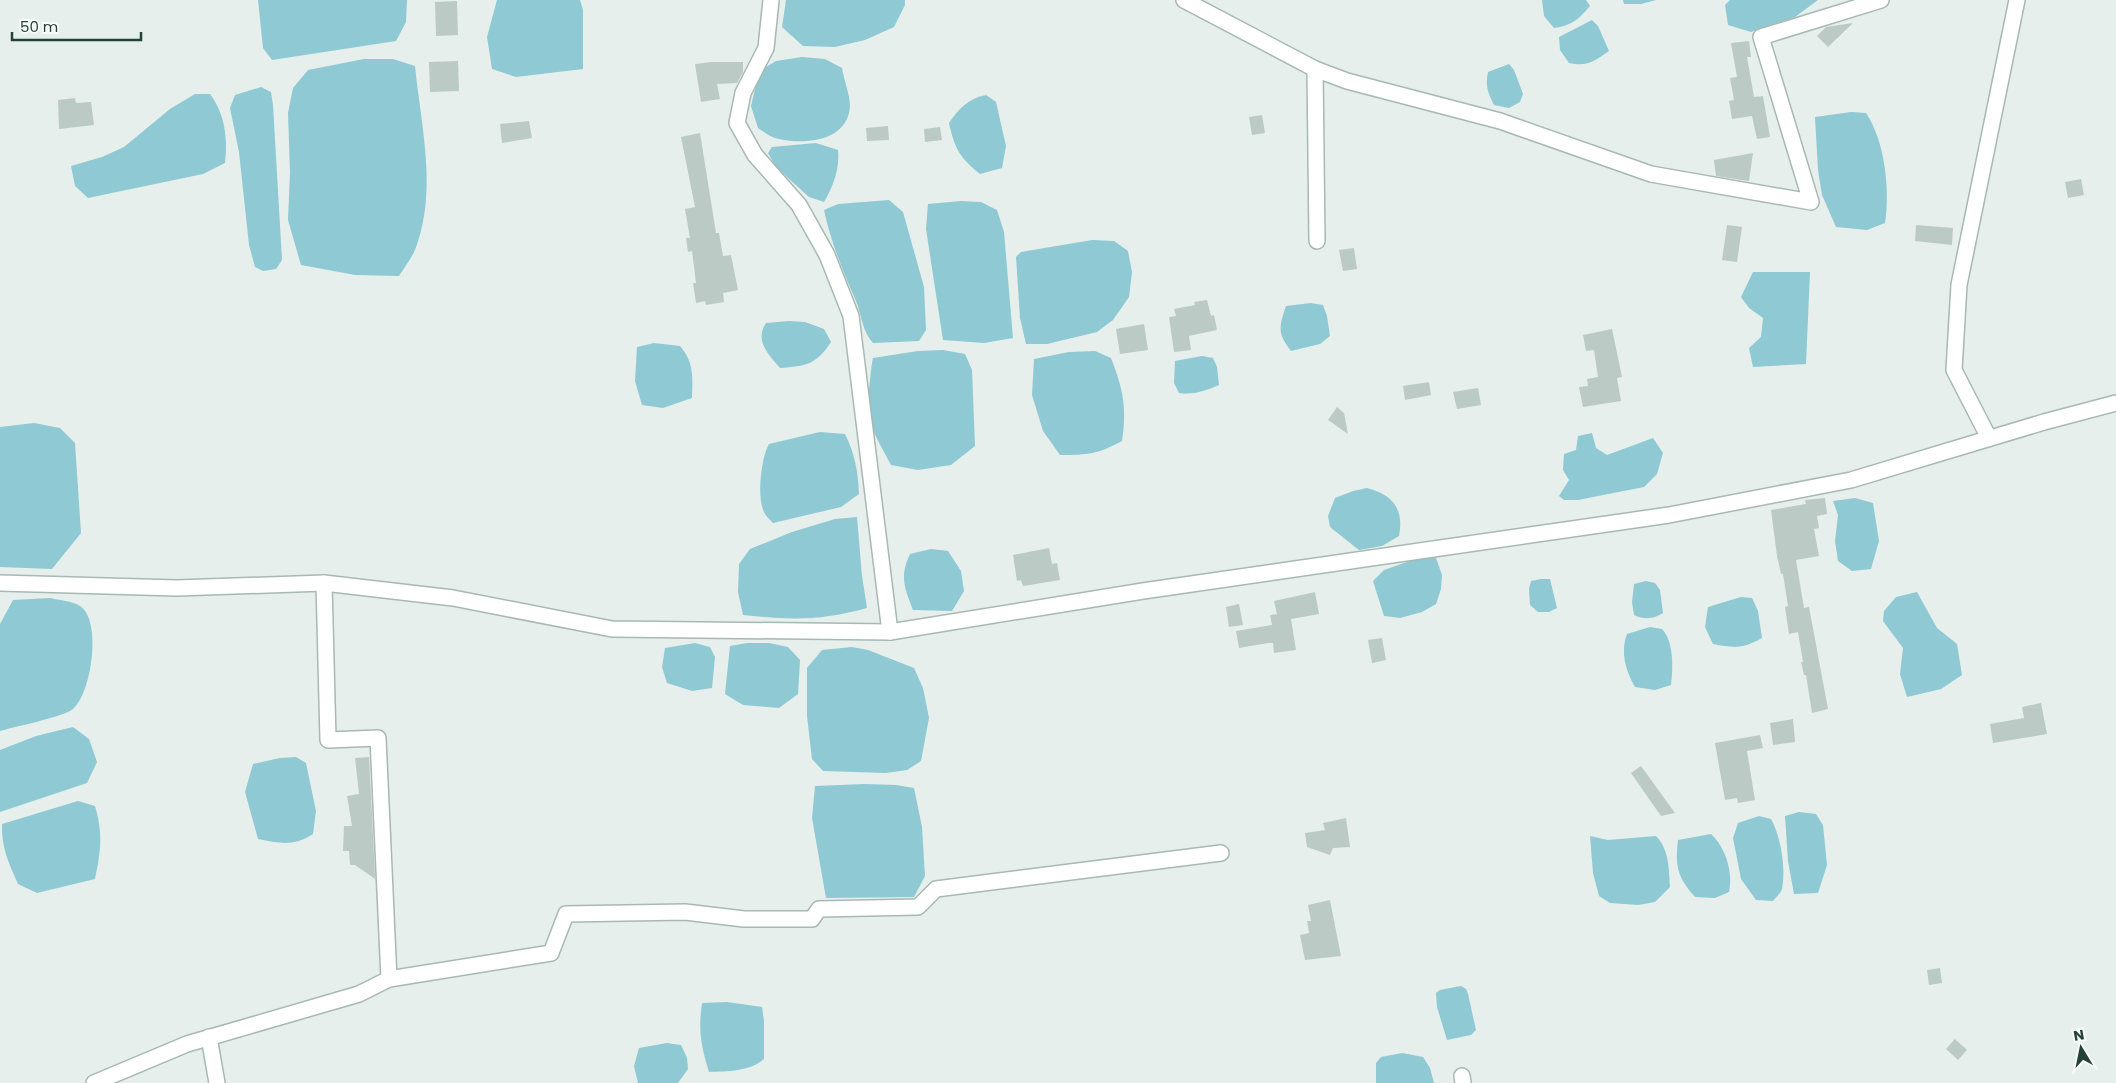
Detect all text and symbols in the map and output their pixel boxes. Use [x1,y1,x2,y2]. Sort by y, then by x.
scale bar [12,10,141,42]
text: 50 m [20,16,58,37]
north arrow [2056,1023,2106,1073]
text: N [2072,1024,2086,1046]

